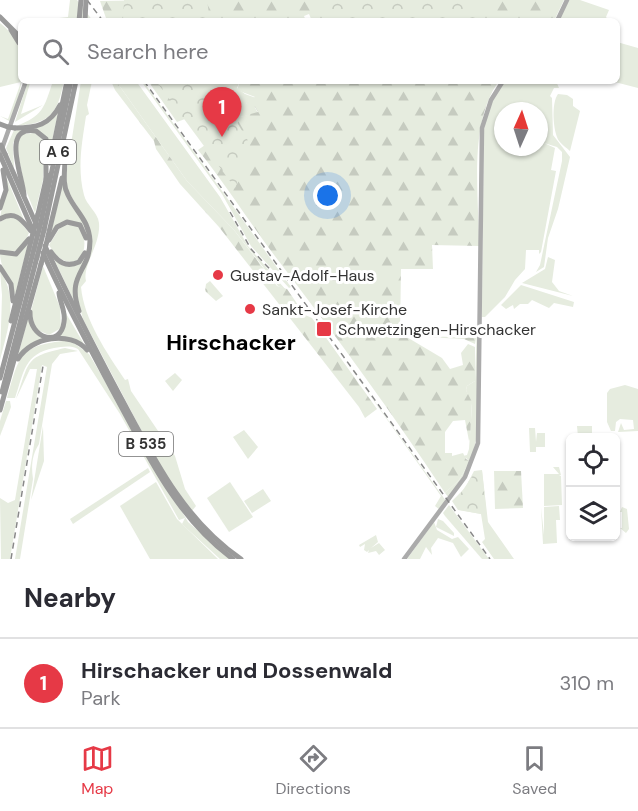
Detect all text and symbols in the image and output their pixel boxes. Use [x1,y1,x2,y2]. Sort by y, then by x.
search box [18,18,620,84]
icon: search [39,35,72,68]
text: Search here [87,37,208,66]
pin: 1 [202,88,242,137]
north arrow [494,102,548,156]
road number: A 6 [40,140,76,164]
your location [313,181,342,210]
place label: Gustav-Adolf-Haus [230,265,374,286]
marker: Gustav-Adolf-Haus [211,268,225,282]
place label: Sankt-Josef-Kirche [262,299,407,320]
marker: Sankt-Josef-Kirche [243,302,257,316]
place label: Schwetzingen-Hirschacker [338,319,536,340]
marker: Schwetzingen-Hirschacker [315,320,333,338]
district label: Hirschacker [166,328,296,357]
road number: B 535 [119,432,173,456]
map controls [566,433,620,541]
button: locate [566,433,620,487]
button: layers [566,487,620,541]
text: Nearby [24,581,116,615]
text: Hirschacker und Dossenwald [81,656,392,685]
text: 1 [40,670,47,696]
text: 310 m [559,670,614,696]
text: Park [81,685,121,711]
tab: Map [81,742,114,799]
tab: Directions [275,742,351,799]
tab: Saved [512,742,557,799]

